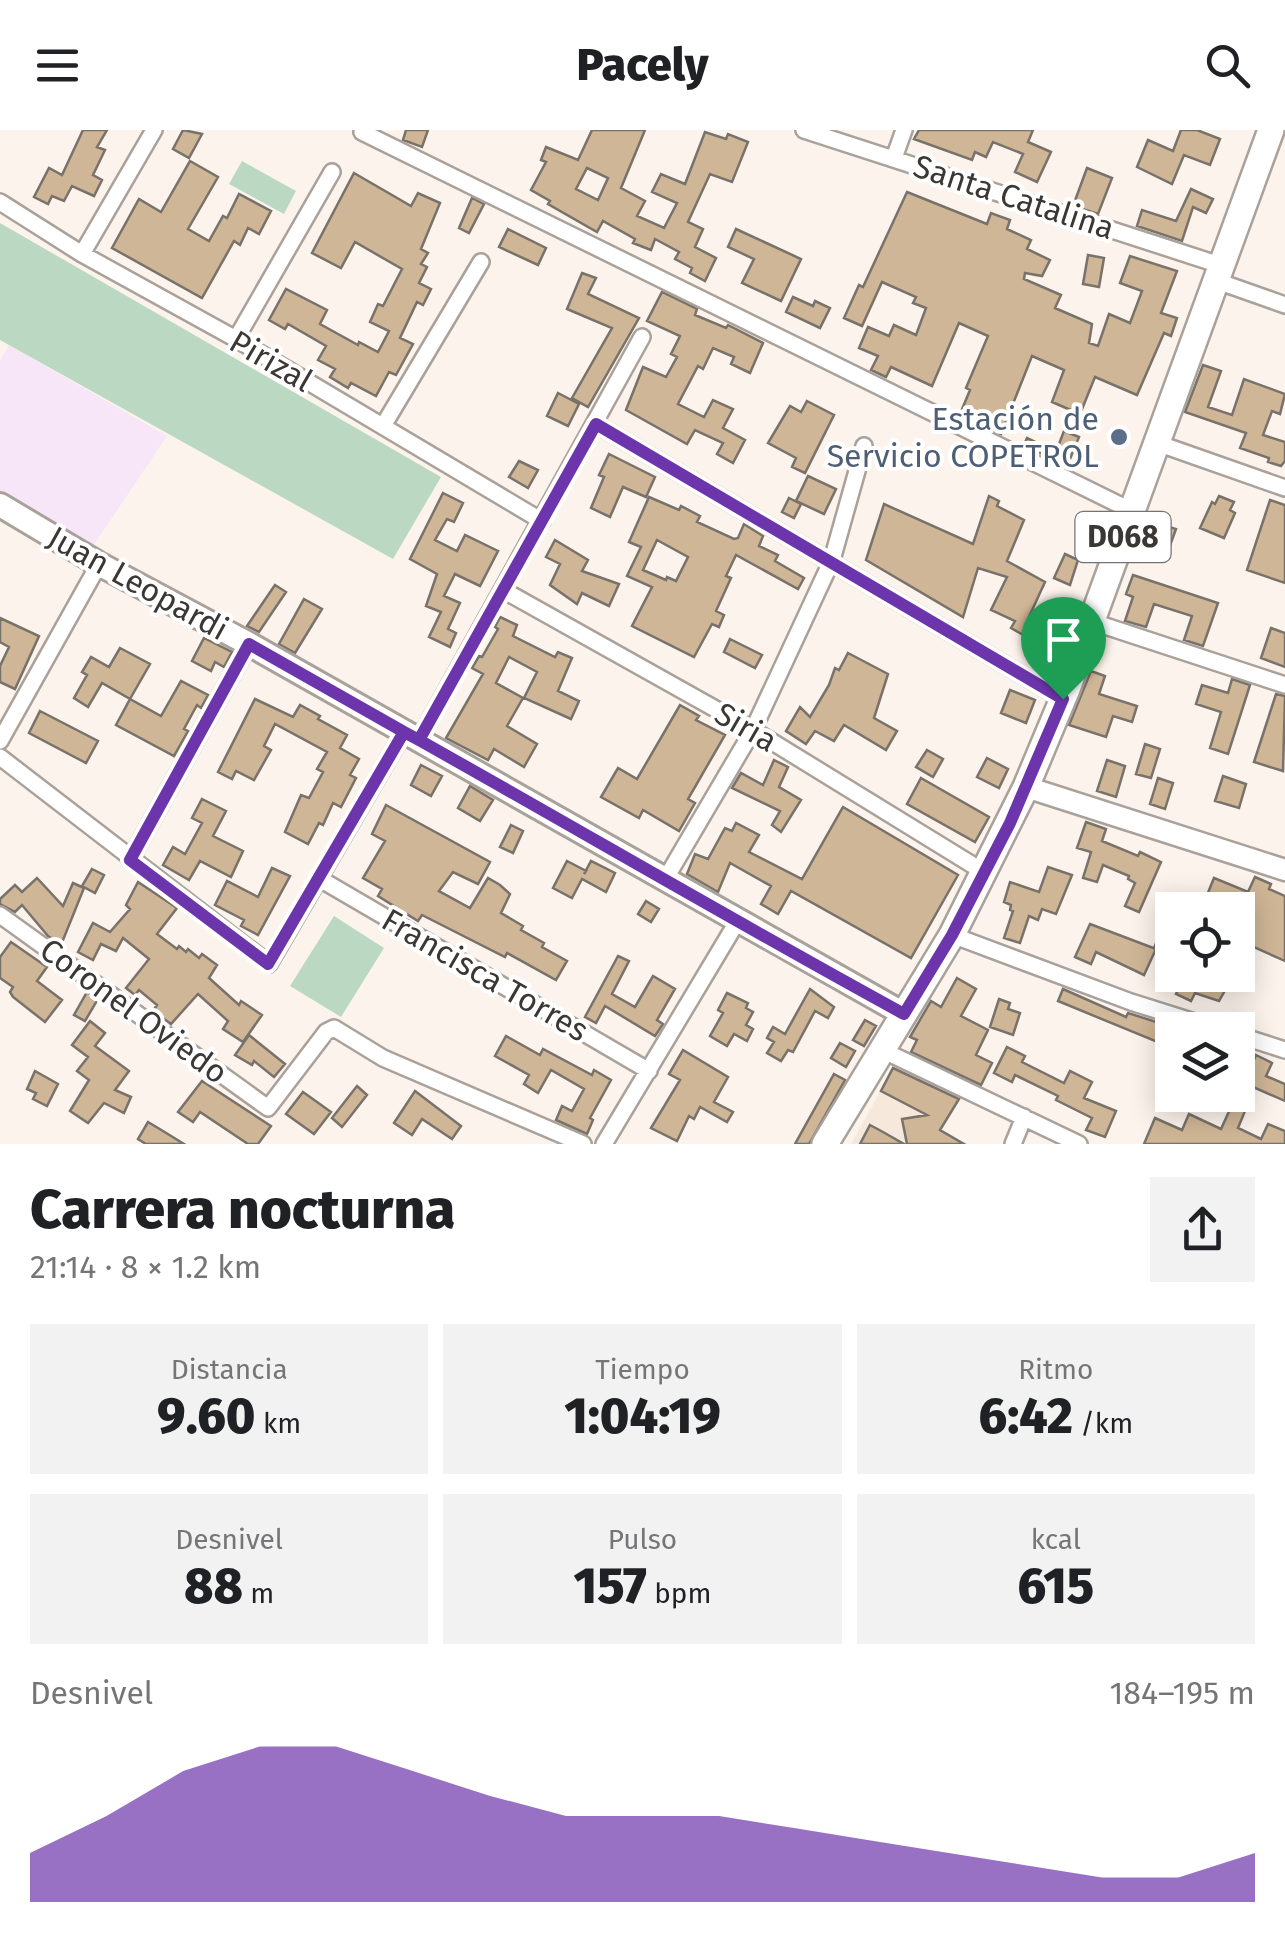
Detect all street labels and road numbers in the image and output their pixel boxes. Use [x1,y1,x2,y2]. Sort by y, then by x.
street label: Santa Catalina [909,147,1119,247]
street label: Pirizal [223,322,319,400]
road number: D068 [1076,512,1170,562]
street label: Juan Leopardi [41,518,235,648]
street label: Siria [708,694,784,760]
street label: Francisca Torres [375,901,595,1049]
street label: Coronel Oviedo [33,930,235,1092]

